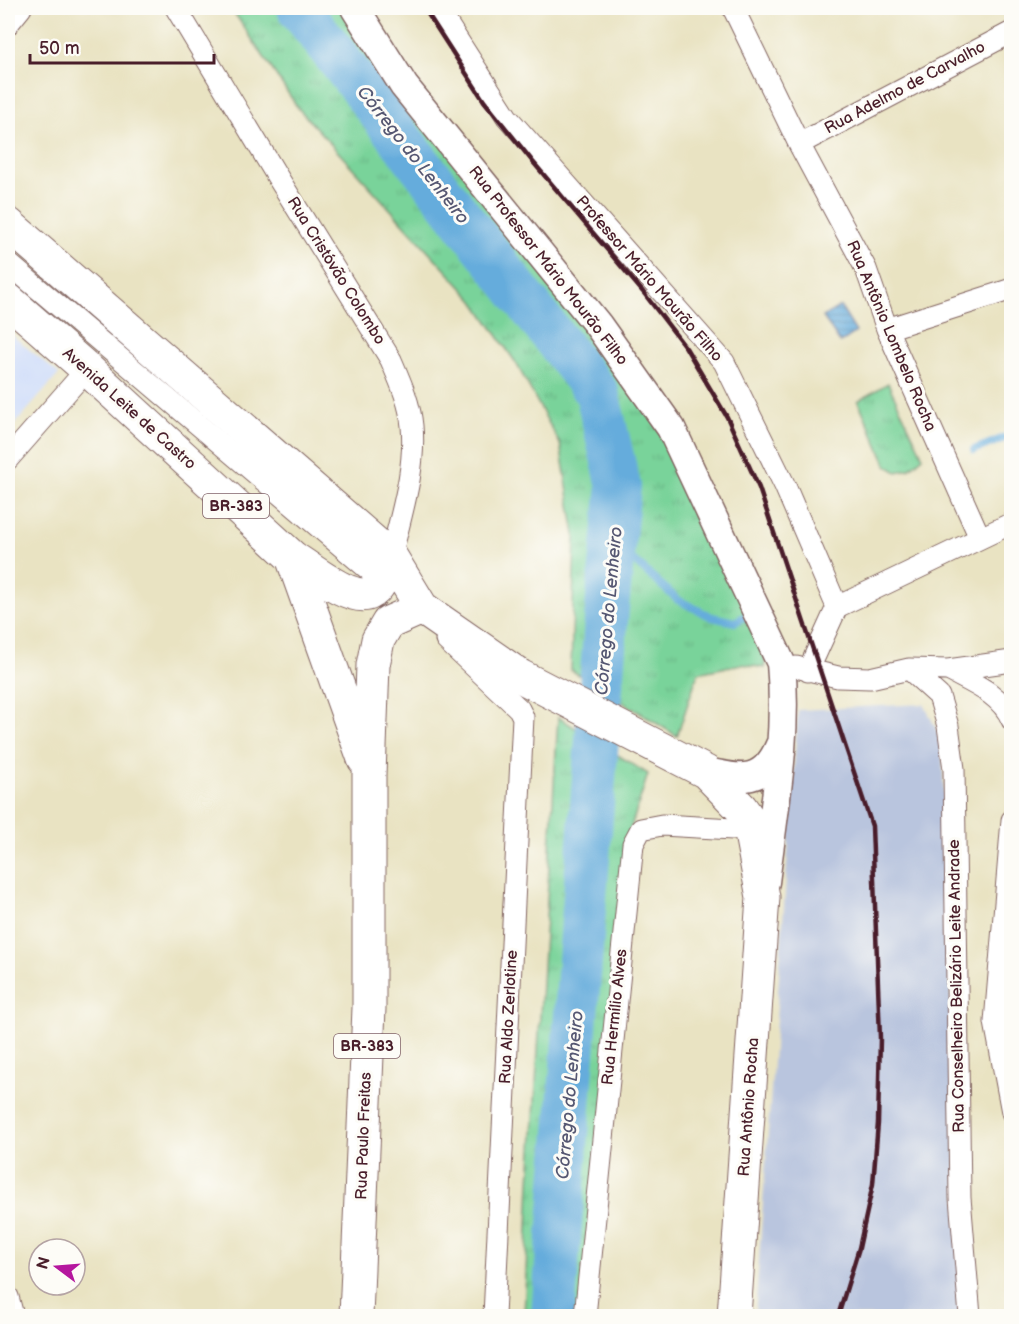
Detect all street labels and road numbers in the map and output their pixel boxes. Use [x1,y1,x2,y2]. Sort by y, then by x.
street label: Rua Adelmo de Carvalho [821,38,989,138]
street label: Rua Professor Mário Mourão Filho [464,163,632,369]
street label: Professor Mário Mourão Filho [572,192,726,366]
street label: Rua Cristóvão Colombo [283,194,389,348]
street label: Rua Antônio Lombelo Rocha [842,238,940,434]
street label: Avenida Leite de Castro [58,344,200,474]
road number: BR-383 [203,494,269,518]
street label: Rua Conselheiro Belizário Leite Andrade [945,839,969,1133]
street label: Rua Hermílio Alves [598,948,632,1086]
street label: Rua Aldo Zerlotine [496,949,522,1084]
road number: BR-383 [334,1034,400,1058]
street label: Rua Antônio Rocha [735,1037,763,1177]
street label: Rua Paulo Freitas [352,1072,376,1200]

